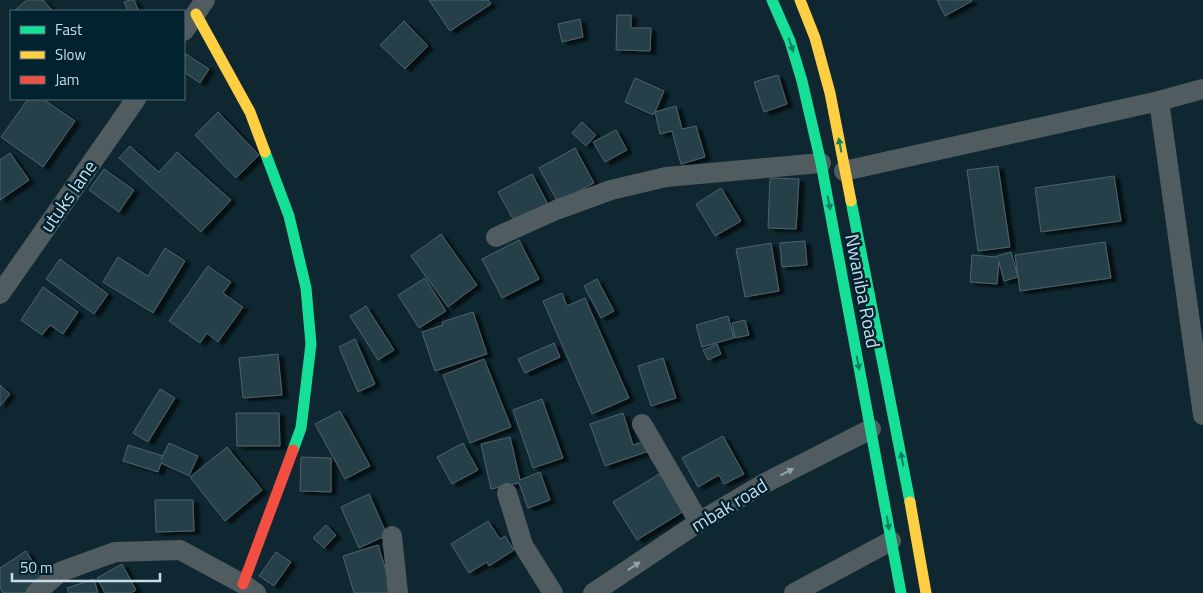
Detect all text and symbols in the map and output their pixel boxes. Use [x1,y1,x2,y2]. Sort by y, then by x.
legend [10,10,185,100]
text: Fast [55,18,83,41]
one-way arrow [787,38,795,53]
text: Slow [55,43,86,66]
text: Jam [55,68,79,91]
one-way arrow [835,137,843,153]
street label: utuks lane [32,154,103,238]
one-way arrow [825,195,833,211]
street label: Nwaniba Road [838,231,889,351]
one-way arrow [855,355,863,371]
one-way arrow [897,451,905,467]
one-way arrow [780,468,794,476]
street label: mbak road [685,470,772,539]
one-way arrow [884,515,892,531]
scale bar [12,550,160,582]
text: 50 m [20,556,53,579]
one-way arrow [627,561,640,571]

